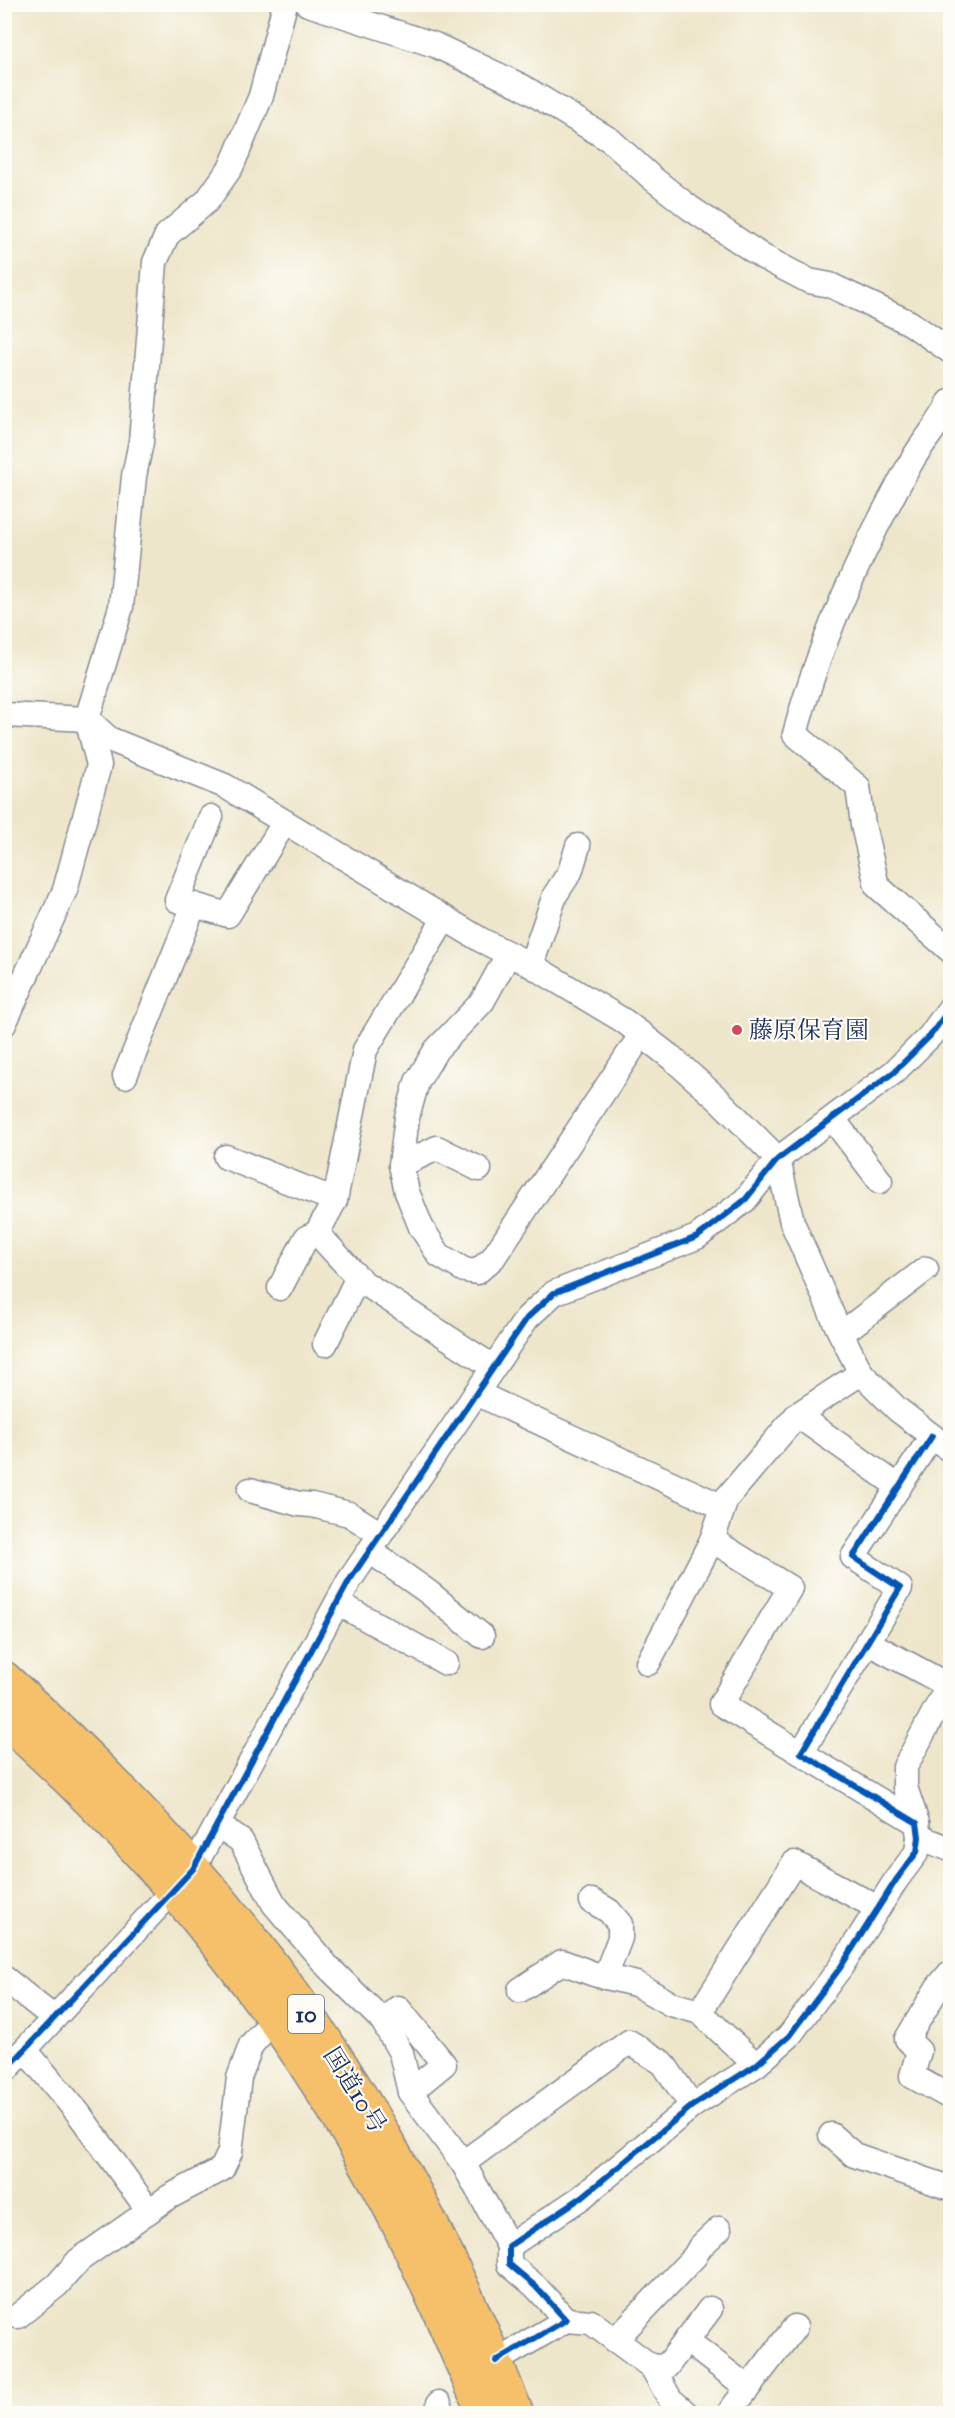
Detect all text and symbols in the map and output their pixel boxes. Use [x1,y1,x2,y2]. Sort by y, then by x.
place label: 藤原保育園 [749,1015,869,1045]
marker: 藤原保育園 [730,1023,744,1037]
road number: 10 [288,1995,324,2033]
street label: 国道10号 [317,2042,393,2138]

